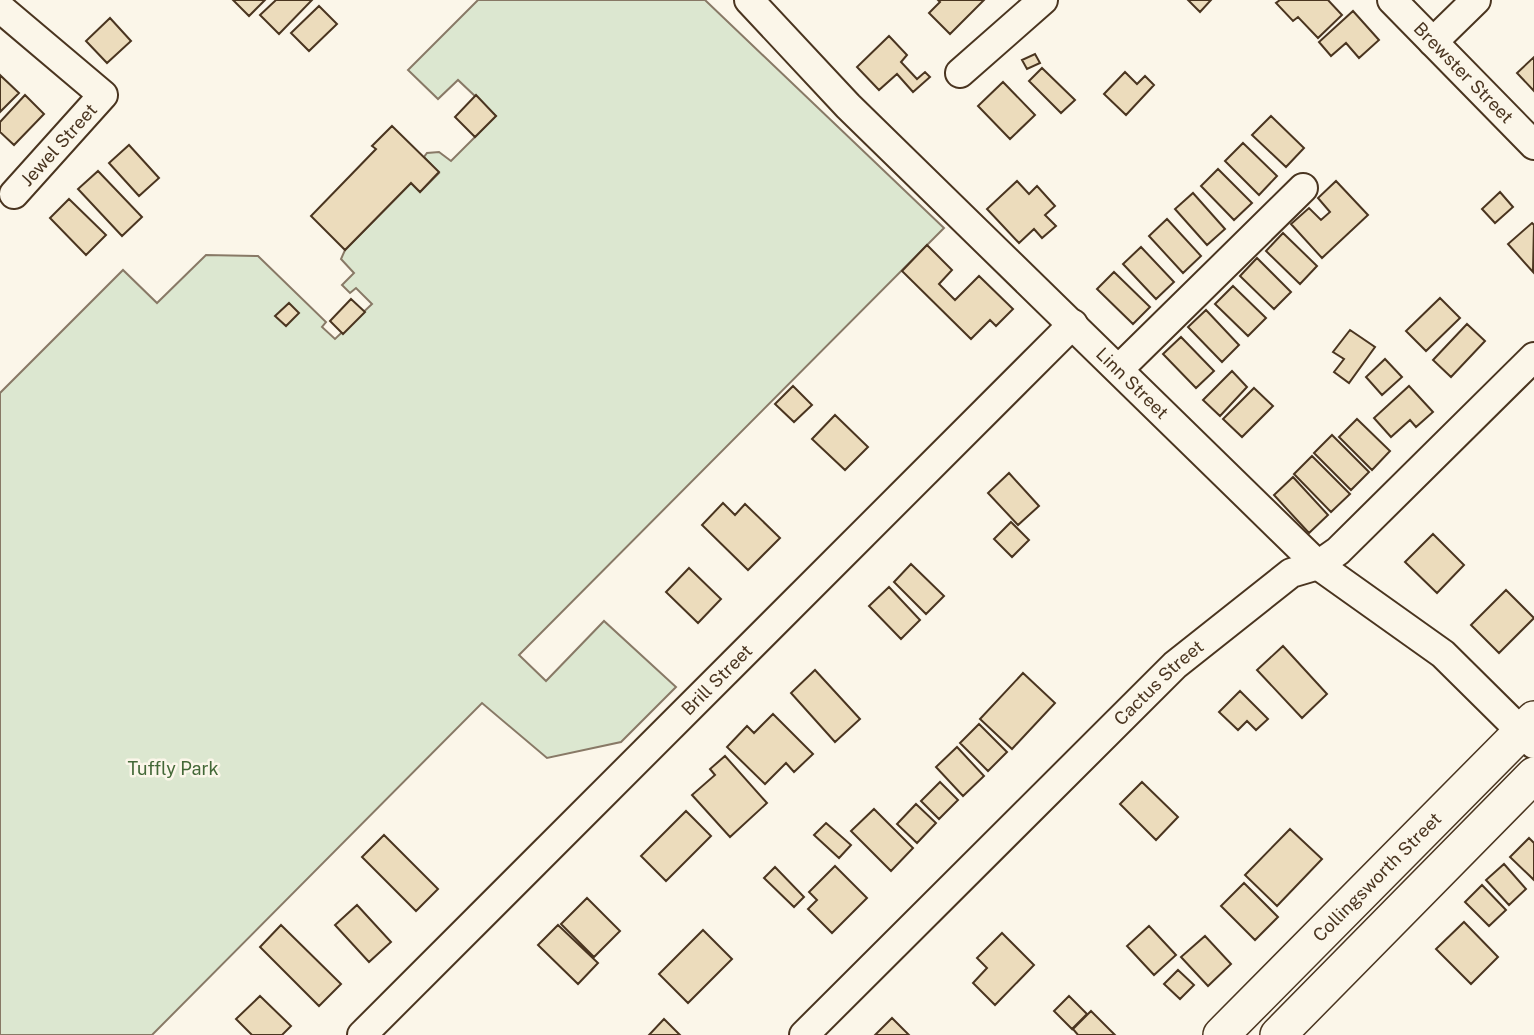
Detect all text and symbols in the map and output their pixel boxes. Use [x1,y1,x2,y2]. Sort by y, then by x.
street label: Brewster Street [1410,18,1518,127]
street label: Jewel Street [16,99,101,190]
street label: Linn Street [1092,343,1173,423]
street label: Cactus Street [1110,636,1208,730]
street label: Brill Street [677,640,756,719]
park label: Tuffly Park [127,758,219,779]
street label: Collingsworth Street [1308,808,1445,946]

